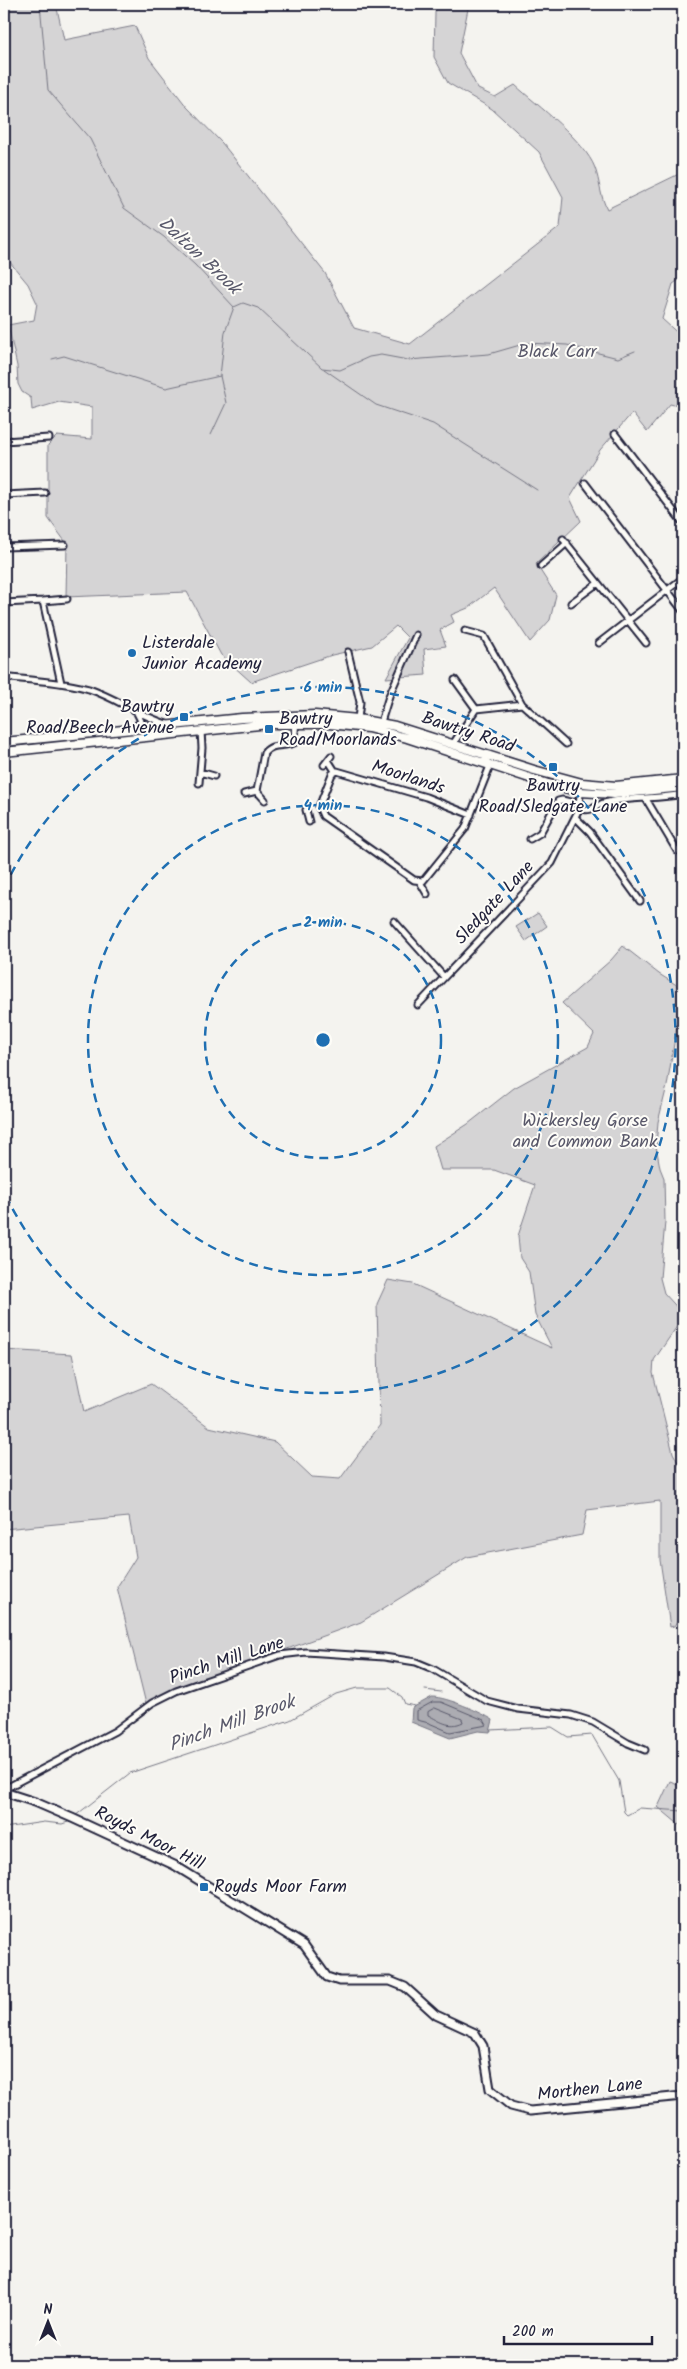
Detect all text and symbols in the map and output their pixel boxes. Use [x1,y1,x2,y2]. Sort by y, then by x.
water label: Dalton Brook [151,210,250,305]
park label: Black Carr [517,338,598,367]
place label: Listerdale Junior Academy [142,629,262,679]
marker: Listerdale Junior Academy [126,647,138,659]
text: 6 min [304,676,342,700]
place label: Bawtry Road/Beech Avenue [26,693,175,743]
street label: Bawtry Road [418,704,519,762]
place label: Bawtry Road/Moorlands [279,705,397,755]
marker: Bawtry Road/Beech Avenue [178,711,190,723]
marker: Bawtry Road/Moorlands [263,723,275,735]
street label: Moorlands [368,753,449,804]
marker: Bawtry Road/Sledgate Lane [547,761,559,773]
place label: Bawtry Road/Sledgate Lane [479,772,627,822]
text: 4 min [304,794,342,818]
street label: Sledgate Lane [448,854,542,952]
text: 2 min [303,911,343,935]
centre of rings [314,1031,332,1049]
park label: Wickersley Gorse and Common Bank [513,1107,658,1157]
street label: Pinch Mill Lane [166,1629,288,1693]
water label: Pinch Mill Brook [165,1686,302,1761]
street label: Royds Moor Hill [89,1799,209,1879]
place label: Royds Moor Farm [214,1873,347,1902]
marker: Royds Moor Farm [198,1881,210,1893]
street label: Morthen Lane [536,2070,644,2110]
north arrow [22,2296,72,2346]
text: N [44,2299,53,2321]
scale bar [504,2314,652,2346]
text: 200 m [512,2320,554,2344]

